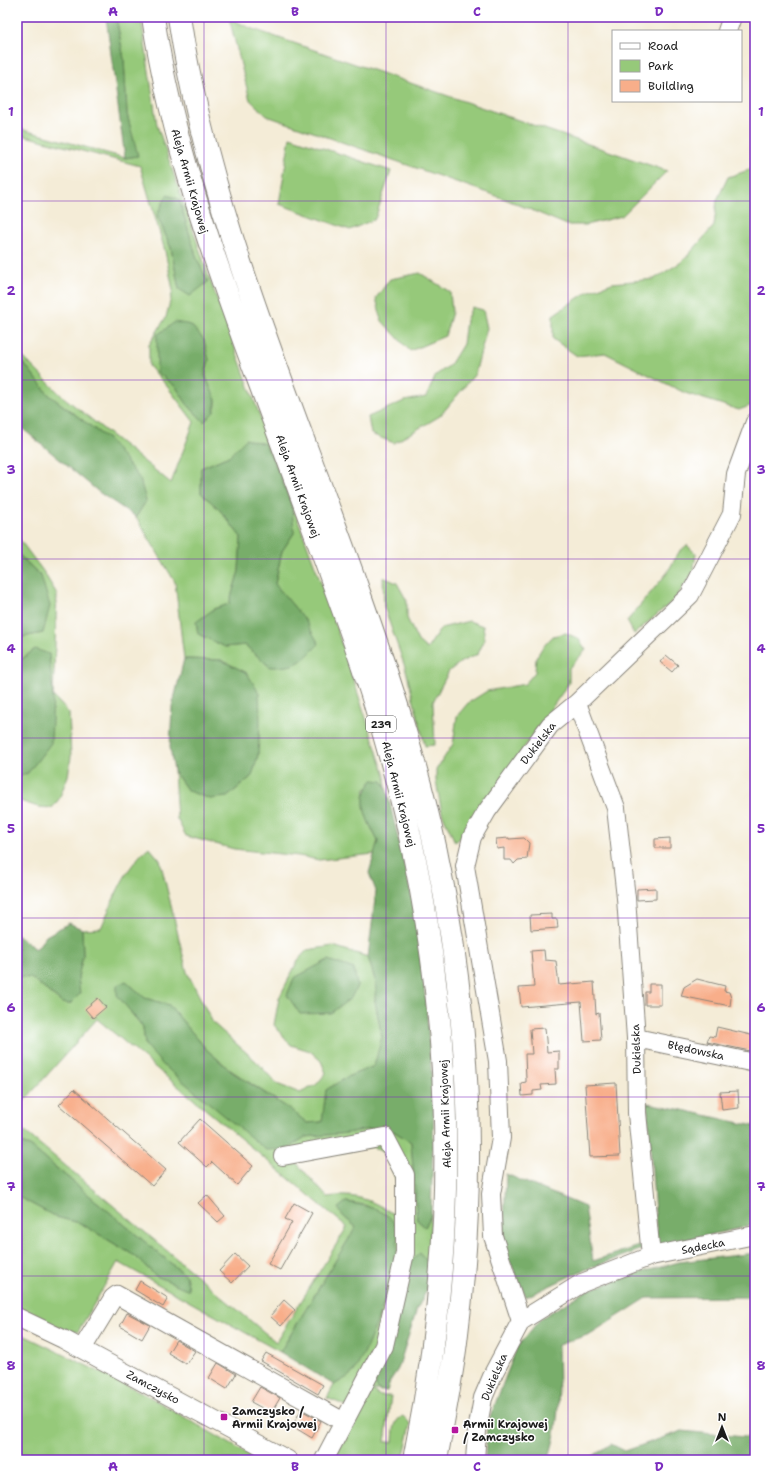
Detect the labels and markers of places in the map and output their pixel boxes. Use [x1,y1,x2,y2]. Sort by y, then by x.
place label: Zamczysko / Armii Krajowej [232,1404,317,1432]
marker: Zamczysko / Armii Krajowej [219,1412,229,1422]
place label: Armii Krajowej / Zamczysko [463,1417,548,1445]
marker: Armii Krajowej / Zamczysko [450,1425,460,1435]

